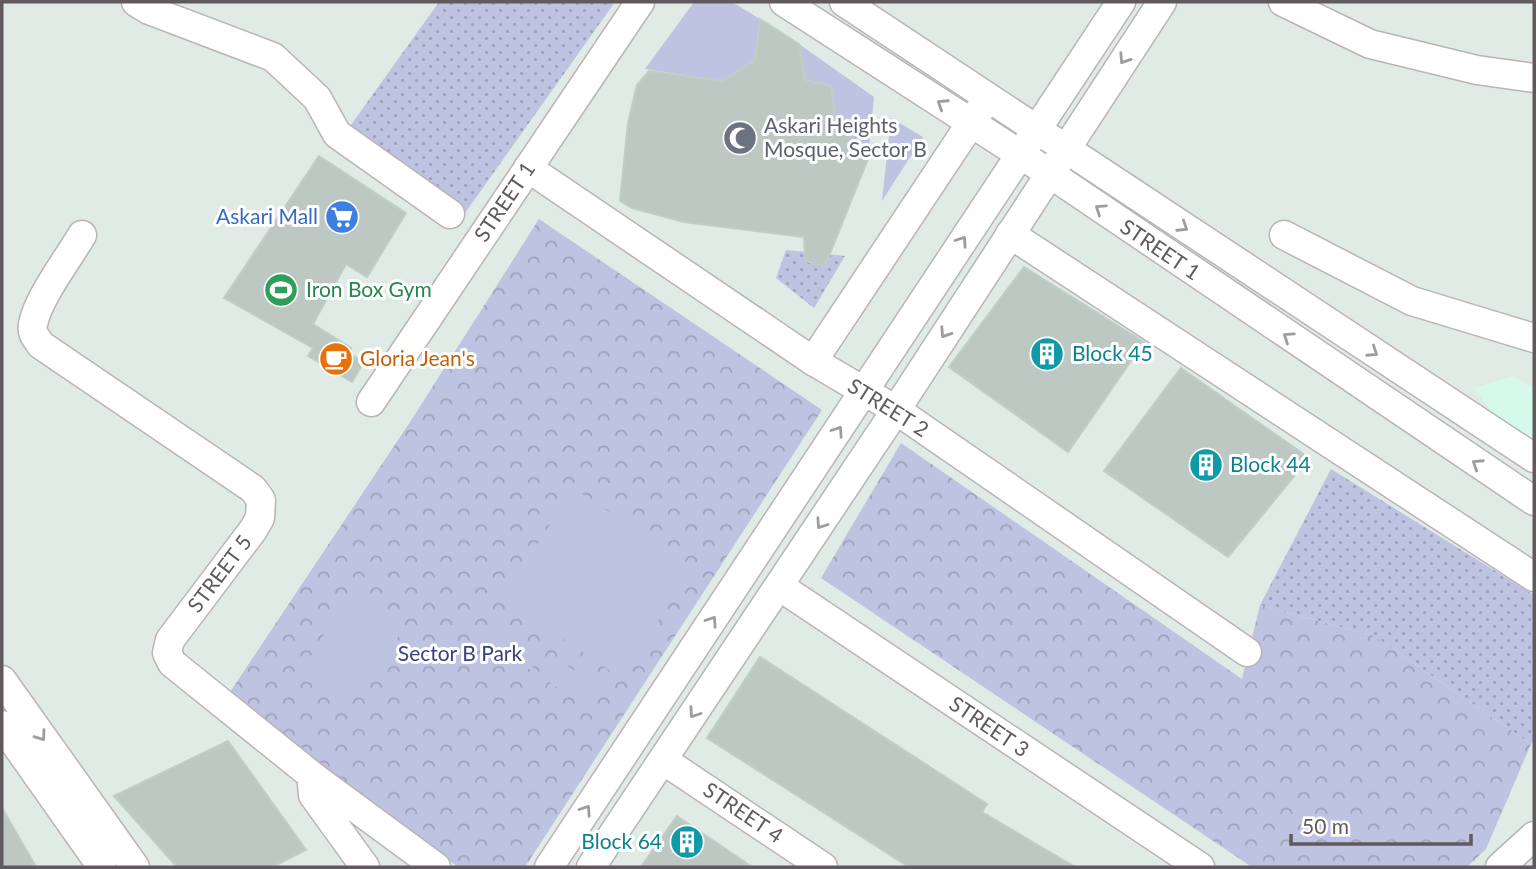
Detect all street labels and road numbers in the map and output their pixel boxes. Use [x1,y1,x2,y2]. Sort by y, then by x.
street label: STREET 1 [468,157,539,246]
street label: STREET 1 [1116,213,1205,284]
street label: STREET 2 [844,372,934,441]
street label: STREET 5 [182,529,256,617]
street label: STREET 3 [945,690,1034,761]
street label: STREET 4 [699,776,788,847]

